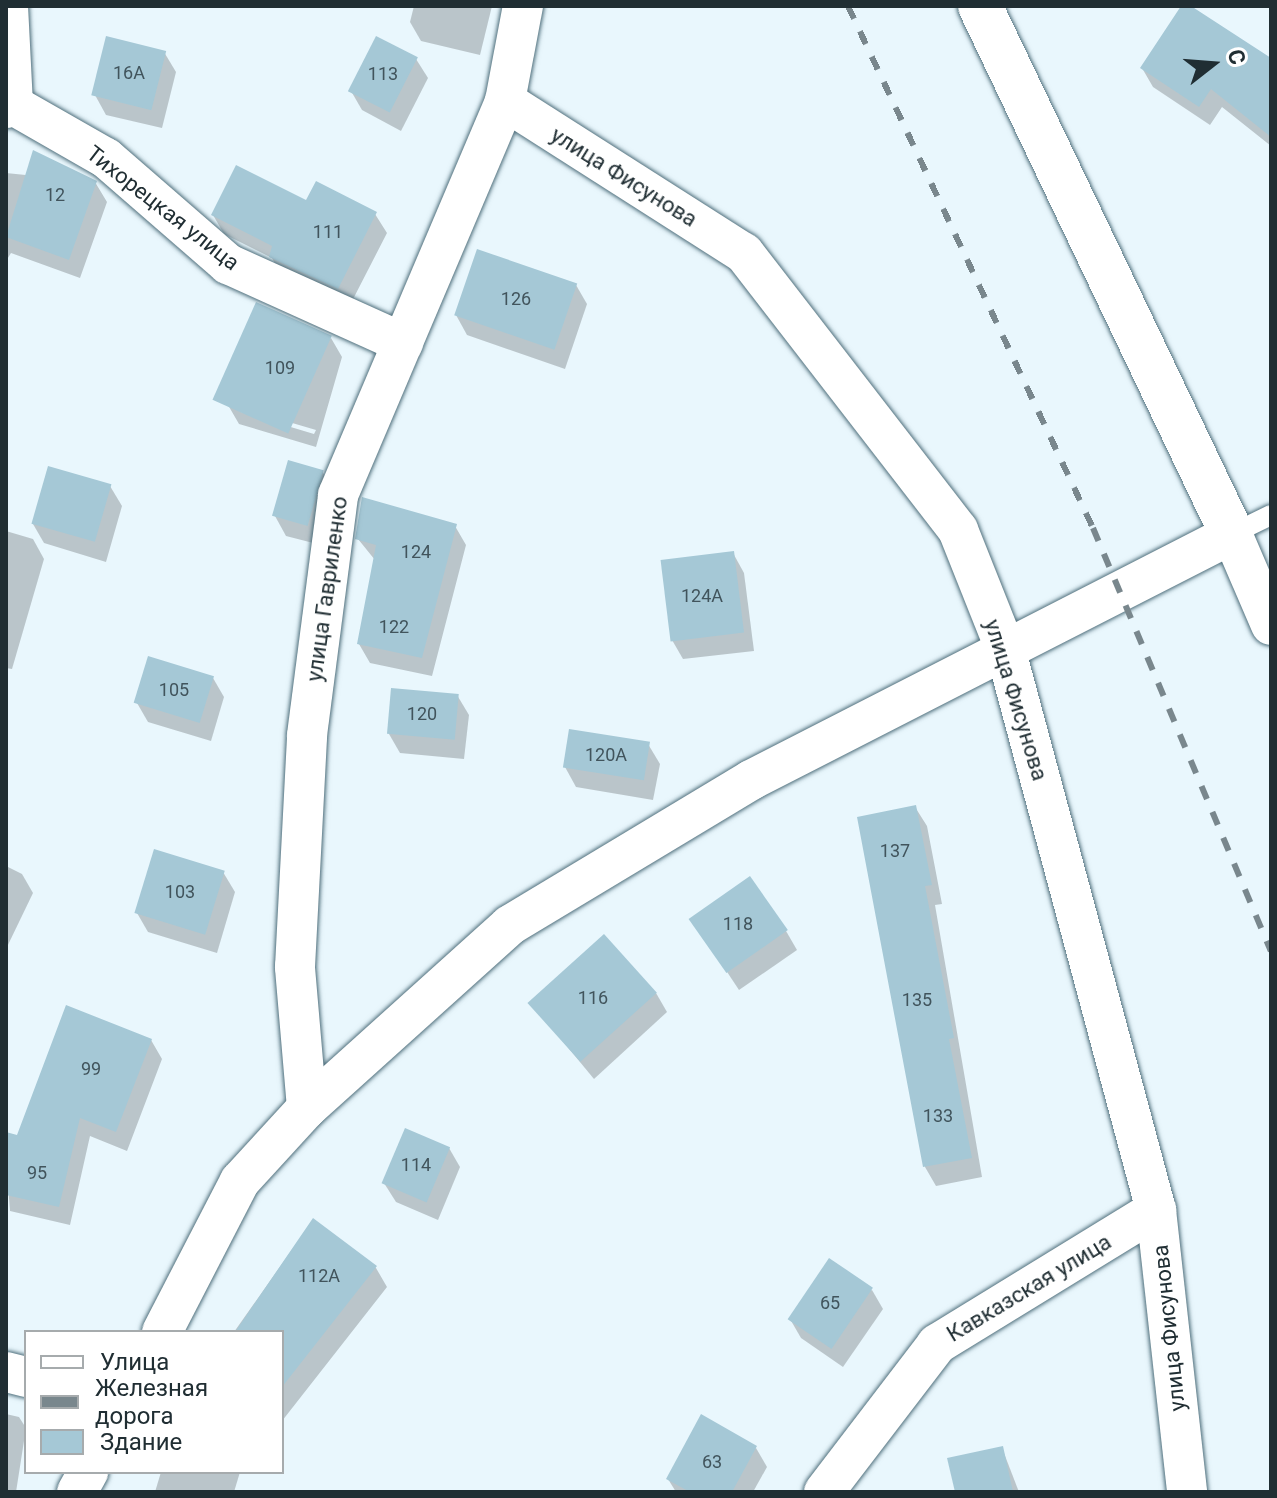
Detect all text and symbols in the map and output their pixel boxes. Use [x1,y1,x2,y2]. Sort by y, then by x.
north arrow [1173,24,1253,104]
text: С [1222,46,1250,67]
house number: 16А [113,62,145,84]
house number: 113 [368,63,398,85]
street label: улица Фисунова [546,121,702,233]
street label: Тихорецкая улица [81,140,245,276]
house number: 12 [45,184,65,206]
house number: 111 [313,221,343,243]
house number: 126 [501,288,531,310]
house number: 109 [265,357,295,379]
street label: улица Гавриленко [301,495,353,683]
house number: 124 [401,541,431,563]
house number: 124А [681,585,723,607]
house number: 122 [379,616,409,638]
street label: улица Фисунова [979,616,1053,784]
house number: 105 [159,679,189,701]
house number: 120 [407,703,437,725]
house number: 120А [585,744,627,766]
house number: 137 [880,840,910,862]
house number: 103 [165,881,195,903]
house number: 118 [723,913,753,935]
house number: 116 [578,987,608,1009]
house number: 135 [902,989,932,1011]
house number: 99 [81,1058,101,1080]
house number: 133 [923,1105,953,1127]
house number: 114 [401,1154,431,1176]
house number: 95 [27,1162,47,1184]
street label: Кавказская улица [942,1229,1116,1347]
street label: улица Фисунова [1147,1243,1191,1413]
house number: 112А [298,1265,340,1287]
house number: 65 [820,1292,840,1314]
legend [24,1330,284,1474]
text: Улица [100,1348,169,1376]
text: Железная дорога [95,1374,208,1430]
text: Здание [100,1428,182,1456]
house number: 63 [702,1451,722,1473]

